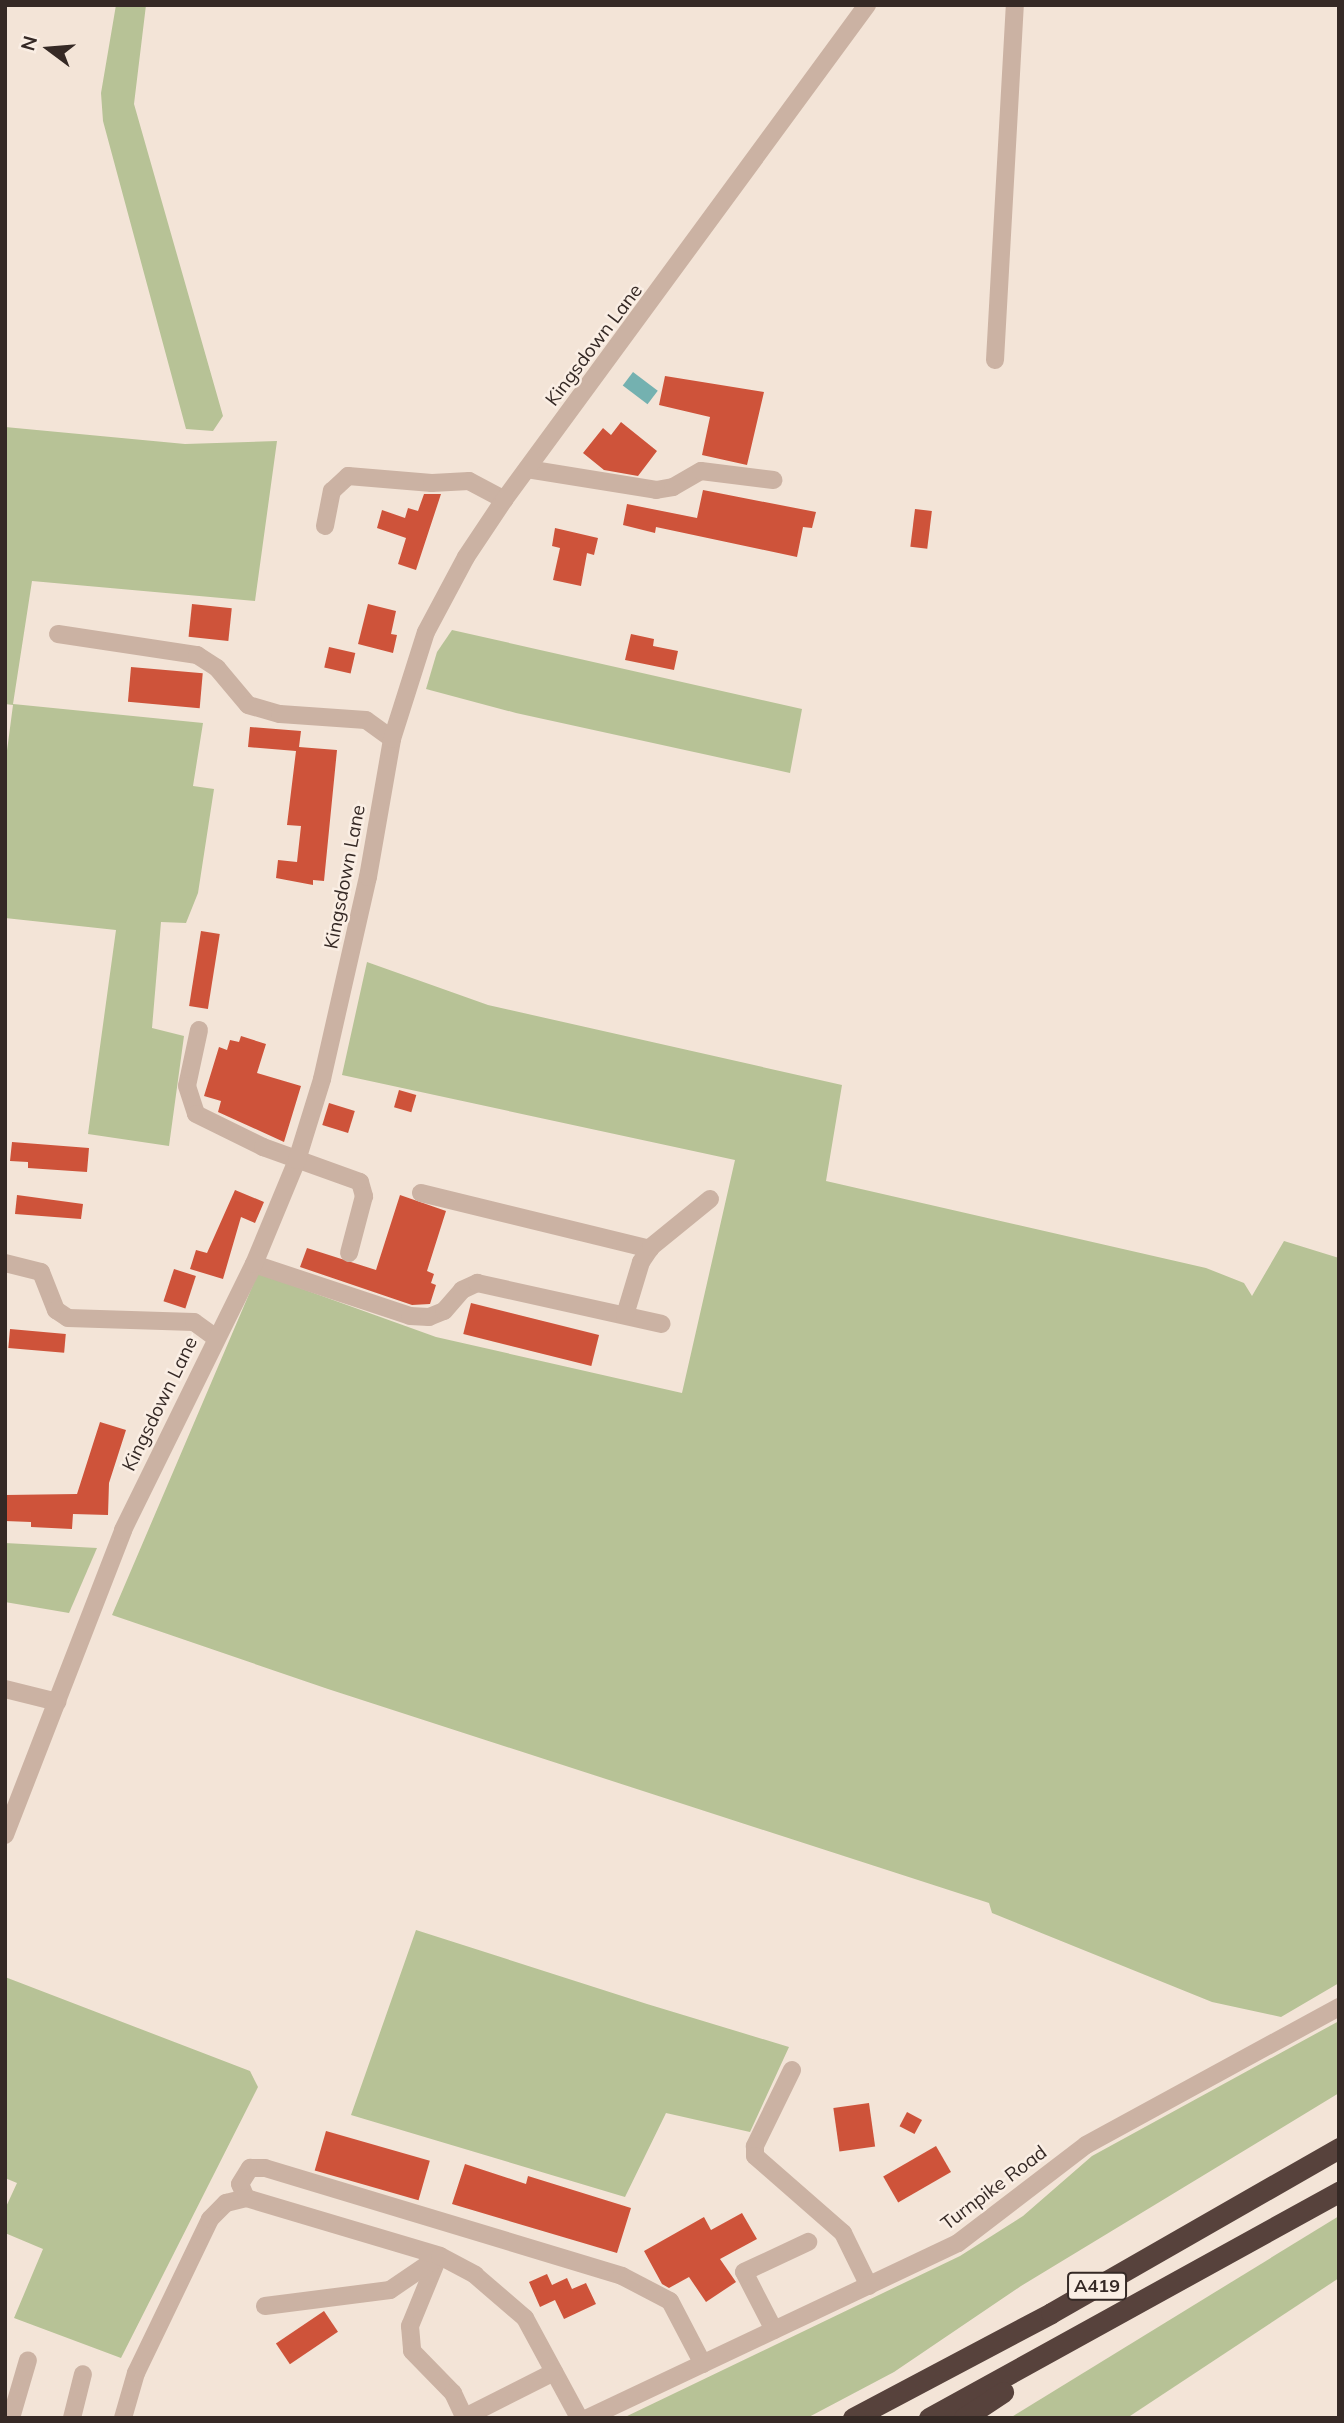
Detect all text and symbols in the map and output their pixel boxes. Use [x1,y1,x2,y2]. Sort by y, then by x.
north arrow [14,14,84,84]
text: N [15,33,42,53]
street label: Kingsdown Lane [541,280,647,410]
street label: Kingsdown Lane [320,803,370,951]
street label: Kingsdown Lane [118,1333,202,1475]
street label: Turnpike Road [937,2141,1051,2235]
road number: A419 [1066,2272,1128,2300]

